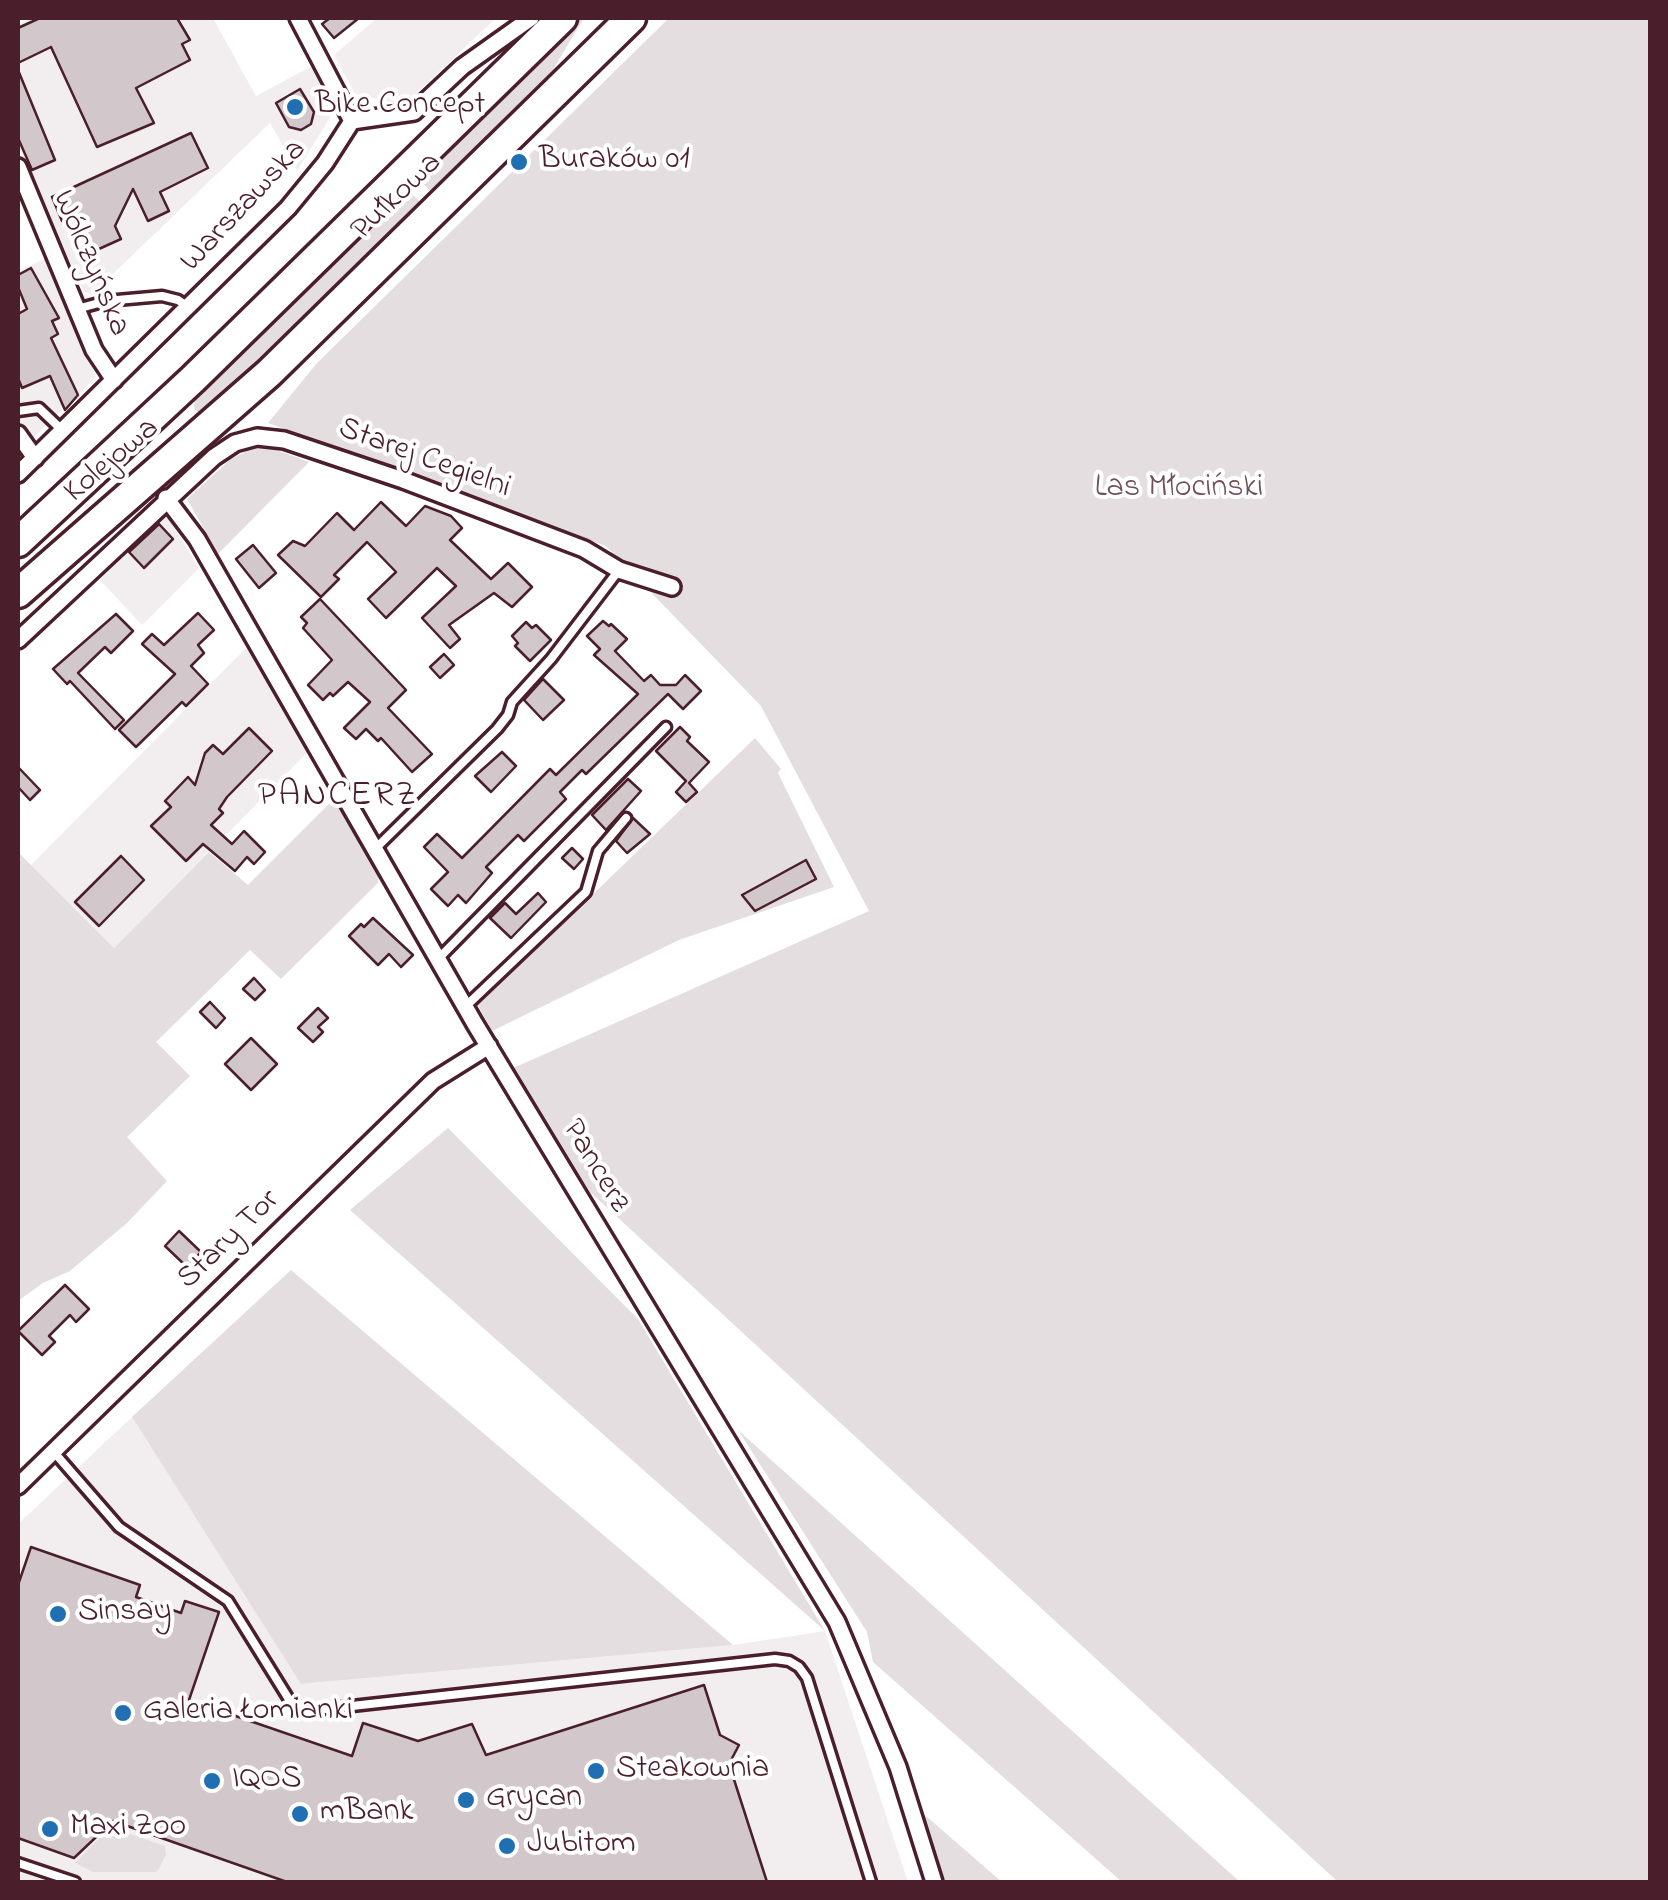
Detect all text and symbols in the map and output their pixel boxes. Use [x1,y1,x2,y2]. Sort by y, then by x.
place label: Bike Concept [315,88,485,126]
marker: Bike Concept [284,96,306,118]
street label: Warszawska [174,133,316,281]
place label: Buraków 01 [539,143,690,181]
street label: Pułkowa [345,146,451,250]
marker: Buraków 01 [508,151,530,173]
street label: Wólczyńska [41,185,137,343]
street label: Kolejowa [58,411,168,513]
street label: Starej Cegielni [333,411,515,509]
park label: Las Młociński [1095,471,1263,509]
district label: PANCERZ [258,777,418,819]
street label: Pancerz [551,1114,637,1220]
street label: Stary Tor [171,1183,289,1299]
place label: Sinsay [78,1595,171,1633]
marker: Sinsay [47,1603,69,1625]
place label: Galeria Łomianki [143,1694,353,1732]
marker: Galeria Łomianki [112,1702,134,1724]
place label: Steakownia [616,1752,769,1790]
marker: Steakownia [585,1760,607,1782]
place label: IQOS [232,1762,302,1800]
marker: IQOS [201,1770,223,1792]
place label: Grycan [486,1781,582,1819]
marker: Grycan [455,1789,477,1811]
place label: mBank [320,1795,413,1833]
marker: mBank [289,1803,311,1825]
place label: Maxi Zoo [70,1810,186,1848]
marker: Maxi Zoo [39,1818,61,1840]
place label: Jubitom [527,1827,636,1865]
marker: Jubitom [496,1835,518,1857]

